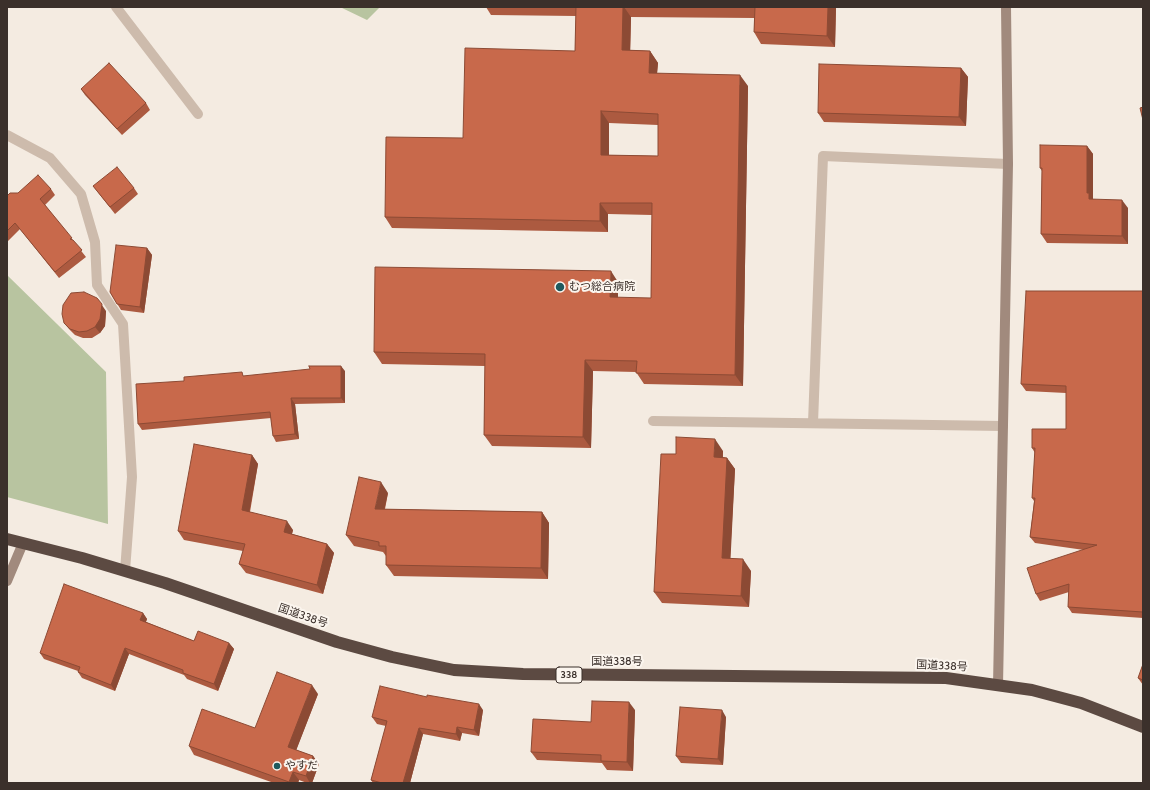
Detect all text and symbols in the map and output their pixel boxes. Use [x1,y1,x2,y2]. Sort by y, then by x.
place label: むつ総合病院 [569,280,635,294]
marker: むつ総合病院 [554,281,566,293]
street label: 国道338号 [276,601,330,631]
street label: 国道338号 [591,655,643,669]
street label: 国道338号 [916,658,968,674]
road number: 338 [556,667,582,683]
place label: やすだ [285,759,318,773]
marker: やすだ [272,761,282,771]

